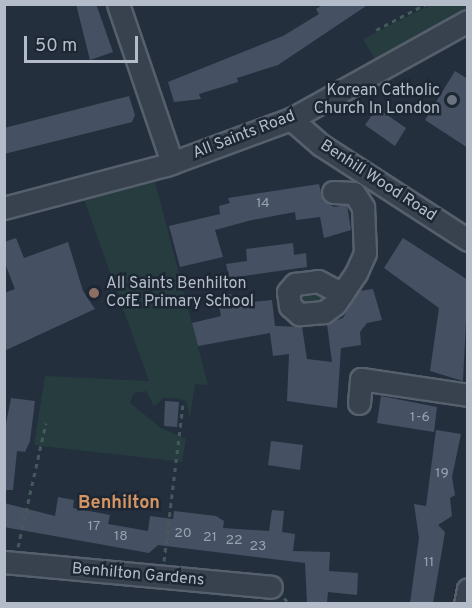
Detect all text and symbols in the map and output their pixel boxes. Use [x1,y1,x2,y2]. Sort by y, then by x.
scale bar [27,24,141,62]
text: 50 m [35,35,77,58]
place label: Korean Catholic Church In London [314,81,440,119]
marker: Korean Catholic Church In London [445,93,459,107]
street label: All Saints Road [190,107,298,163]
street label: Benhill Wood Road [316,136,440,226]
house number: 14 [256,196,270,212]
place label: All Saints Benhilton CofE Primary School [106,274,254,312]
marker: All Saints Benhilton CofE Primary School [87,286,101,300]
house number: 1-6 [410,410,430,426]
house number: 19 [435,466,449,482]
district label: Benhilton [78,493,160,515]
house number: 17 [88,519,100,535]
house number: 20 [174,526,192,542]
house number: 18 [114,529,128,545]
house number: 21 [203,530,217,546]
house number: 22 [225,533,243,549]
house number: 23 [250,539,266,555]
house number: 11 [424,555,434,571]
street label: Benhilton Gardens [71,560,205,590]

